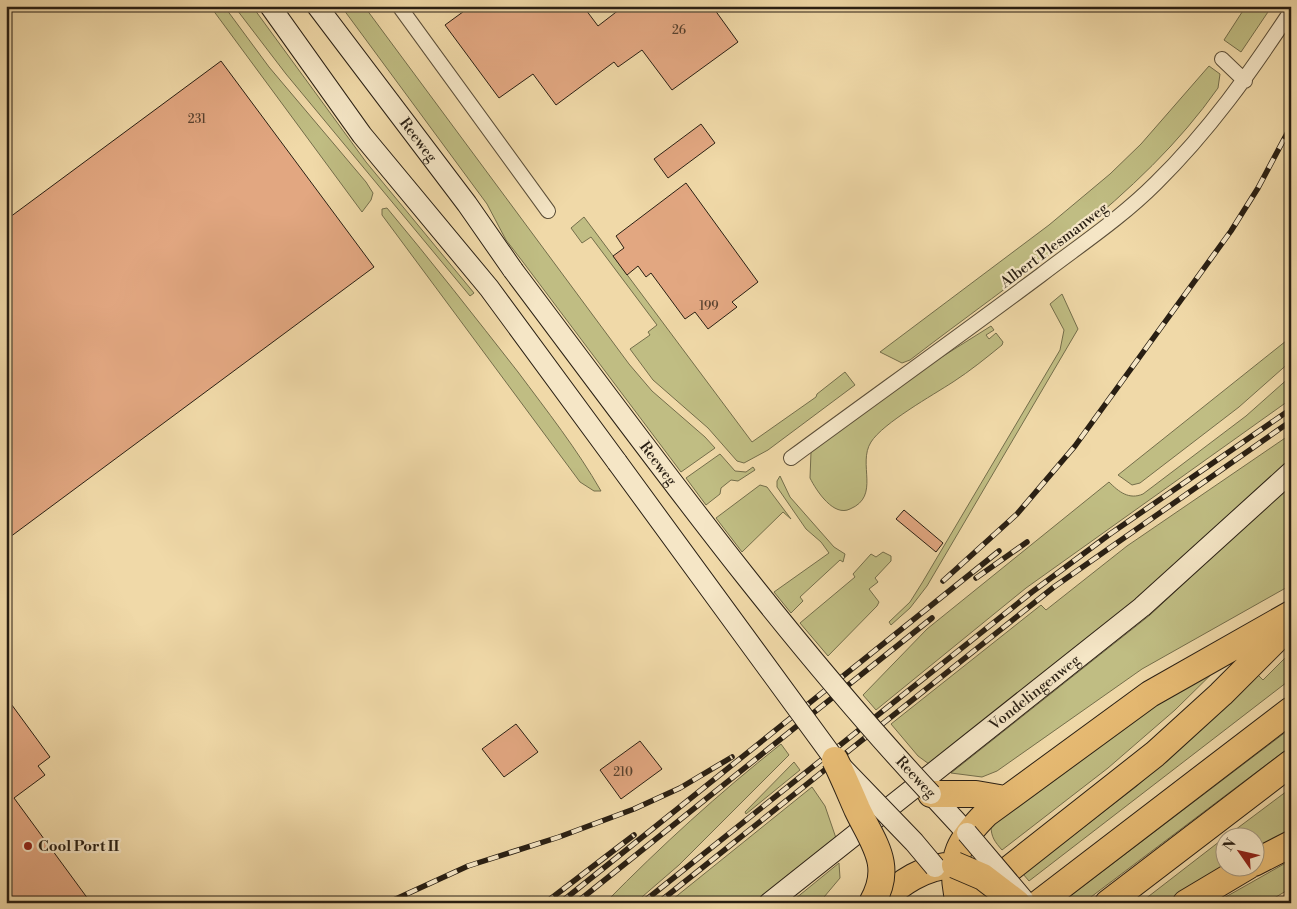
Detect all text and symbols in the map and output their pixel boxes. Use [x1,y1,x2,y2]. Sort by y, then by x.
house number: 26 [672,23,686,38]
house number: 231 [188,112,207,127]
street label: Reeweg [395,114,441,166]
street label: Albert Plesmanweg [996,198,1112,293]
house number: 199 [699,299,719,314]
street label: Reeweg [635,438,681,490]
street label: Vondelingenweg [985,651,1084,735]
street label: Reeweg [891,752,940,803]
house number: 210 [613,765,633,780]
north arrow [1214,826,1264,876]
text: N [1219,836,1241,855]
place label: Cool Port II [38,837,120,856]
marker: Cool Port II [22,840,34,852]

